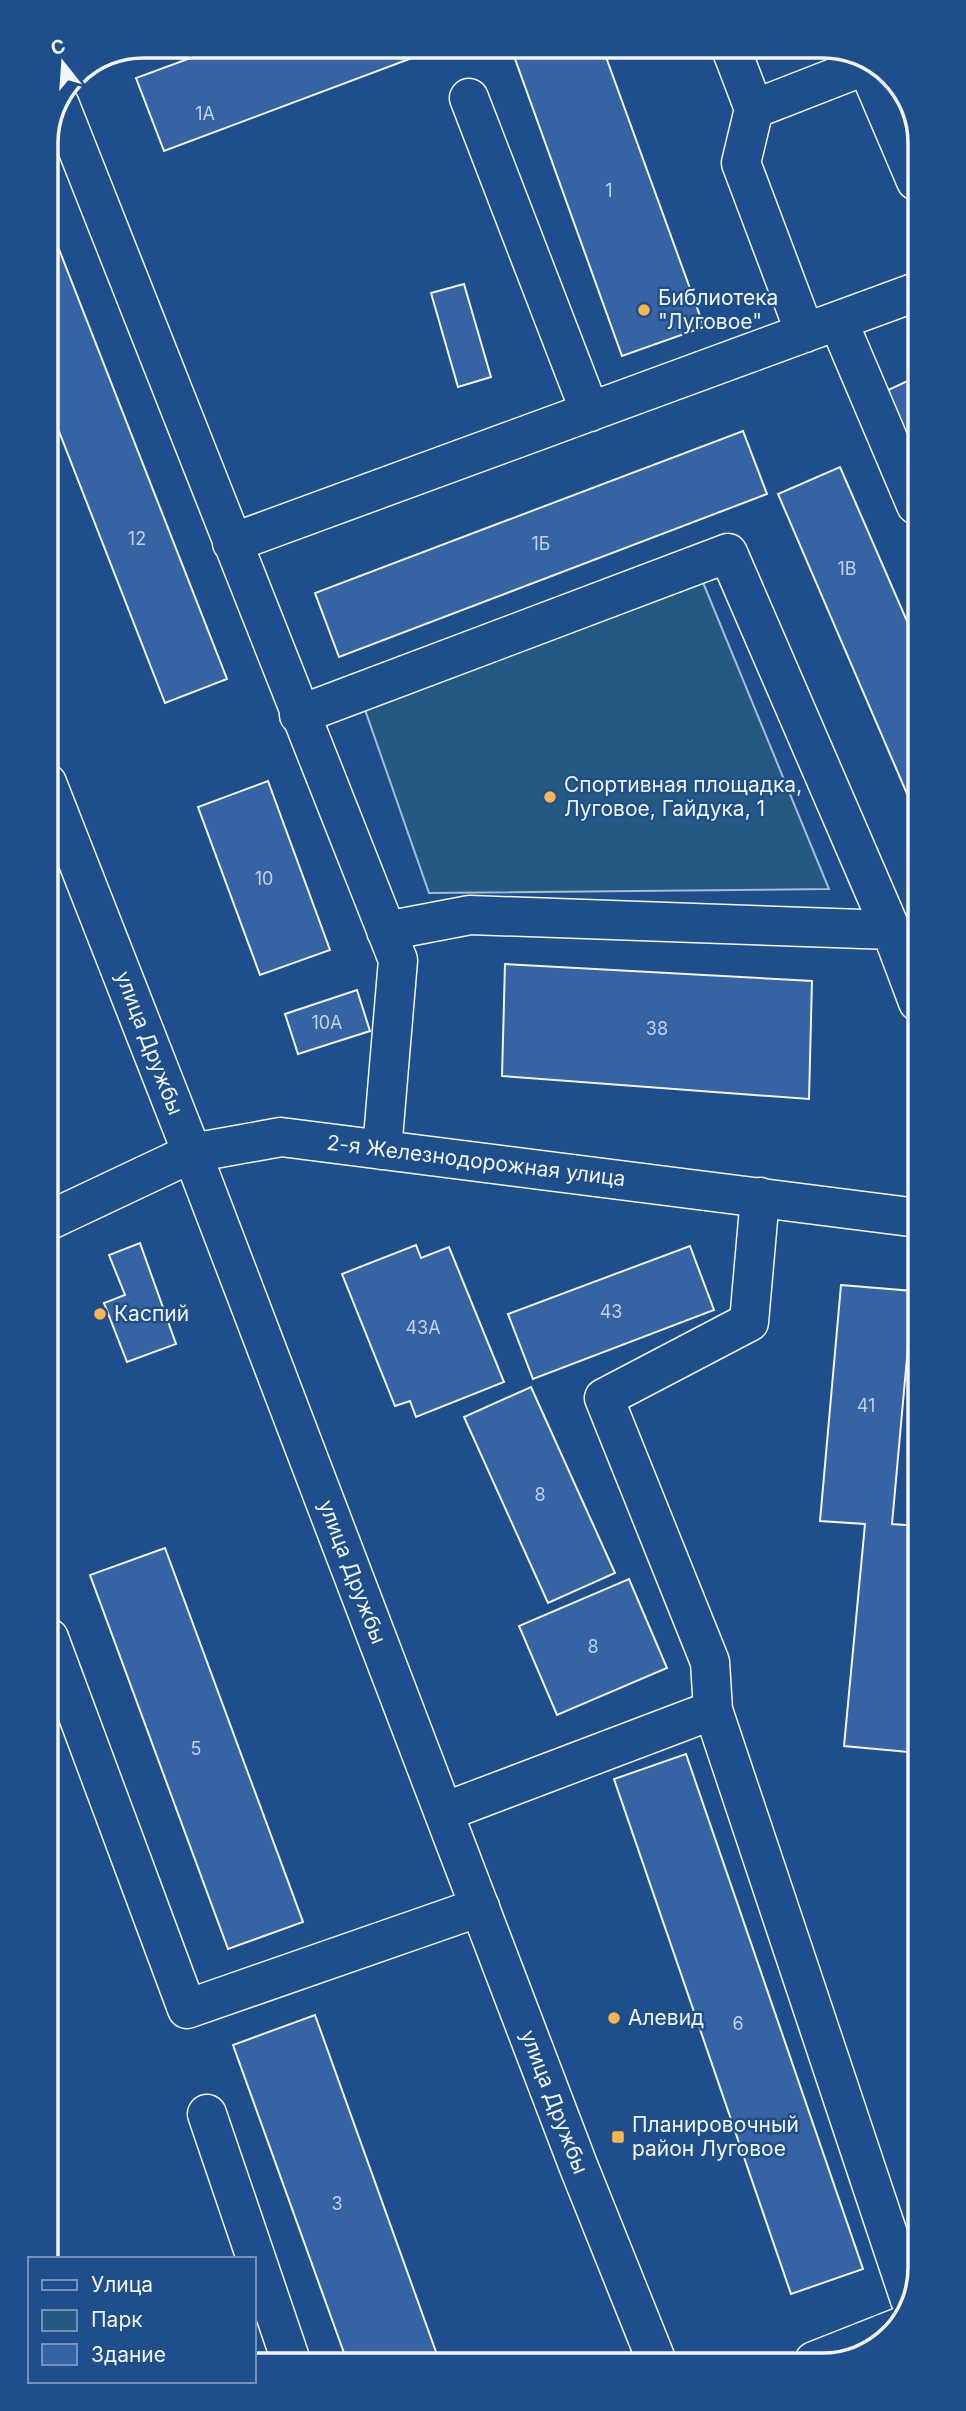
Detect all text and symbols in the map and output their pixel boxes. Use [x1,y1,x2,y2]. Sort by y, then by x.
north arrow [28,28,98,98]
text: С [48,34,68,60]
house number: 1А [195,103,215,124]
house number: 1 [605,180,613,201]
place label: Библиотека "Луговое" [658,285,778,334]
marker: Библиотека "Луговое" [636,302,652,318]
house number: 12 [128,528,146,549]
house number: 1Б [532,533,550,554]
house number: 1В [837,558,857,579]
place label: Спортивная площадка, Луговое, Гайдука, 1 [564,772,802,821]
marker: Спортивная площадка, Луговое, Гайдука, 1 [542,789,558,805]
house number: 10 [255,868,273,889]
street label: улица Дружбы [111,967,188,1118]
house number: 10А [311,1012,343,1033]
house number: 38 [646,1018,668,1039]
street label: 2-я Железнодорожная улица [325,1130,627,1191]
place label: Каспий [114,1301,189,1326]
house number: 43 [600,1301,622,1322]
marker: Каспий [92,1306,108,1322]
house number: 43А [405,1317,441,1338]
house number: 41 [857,1395,875,1416]
house number: 8 [534,1484,546,1505]
street label: улица Дружбы [314,1496,391,1647]
house number: 8 [587,1636,599,1657]
house number: 5 [191,1738,201,1759]
place label: Алевид [628,2005,704,2030]
marker: Алевид [606,2010,622,2026]
house number: 6 [732,2013,744,2034]
street label: улица Дружбы [516,2026,593,2177]
place label: Планировочный район Луговое [632,2112,799,2161]
marker: Планировочный район Луговое [610,2129,626,2145]
house number: 3 [331,2193,343,2214]
legend [28,2257,256,2383]
text: Улица [91,2272,153,2297]
text: Парк [91,2307,143,2332]
text: Здание [91,2342,166,2367]

